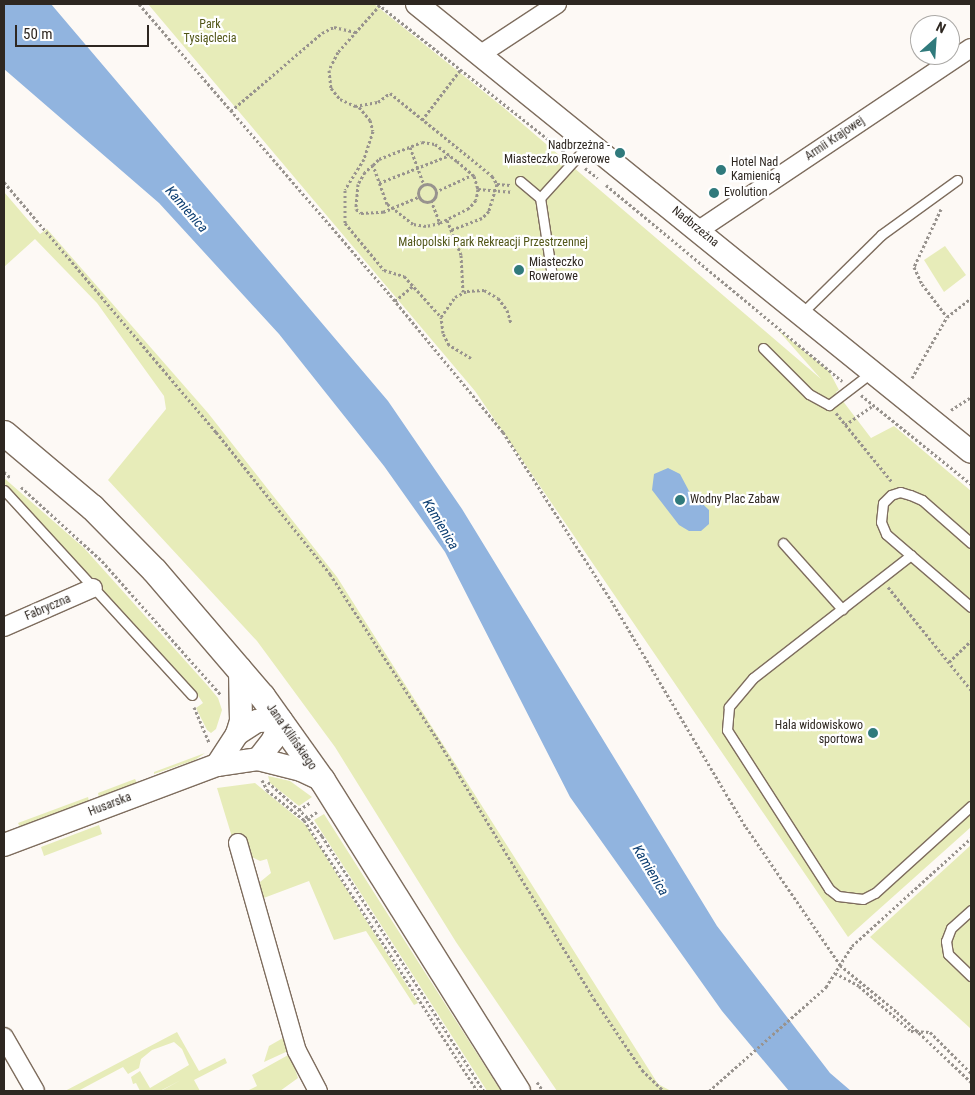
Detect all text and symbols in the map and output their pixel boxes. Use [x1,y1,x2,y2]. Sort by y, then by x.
scale bar [18,15,151,47]
north arrow [910,15,960,65]
park label: Park Tysiąclecia [184,18,236,46]
text: N [934,18,948,36]
text: 50 m [23,25,53,43]
street label: Armii Krajowej [803,114,867,164]
place label: Nadbrzeżna - Miasteczko Rowerowe [504,139,610,167]
marker: Nadbrzeżna - Miasteczko Rowerowe [614,147,626,159]
place label: Hotel Nad Kamienicą [731,156,781,184]
marker: Hotel Nad Kamienicą [715,164,727,176]
water label: Kamienica [162,182,212,236]
place label: Evolution [724,186,768,200]
marker: Evolution [708,187,720,199]
street label: Nadbrzeżna [669,204,721,250]
park label: Małopolski Park Rekreacji Przestrzennej [398,236,588,250]
place label: Miasteczko Rowerowe [529,256,583,284]
marker: Miasteczko Rowerowe [513,264,525,276]
place label: Wodny Plac Zabaw [690,493,779,507]
marker: Wodny Plac Zabaw [674,494,686,506]
water label: Kamienica [419,496,463,552]
street label: Fabryczna [23,592,73,624]
street label: Jana Kilińskiego [263,701,319,773]
place label: Hala widowiskowo sportowa [775,719,863,747]
marker: Hala widowiskowo sportowa [867,727,879,739]
street label: Husarska [87,790,133,820]
water label: Kamienica [629,842,673,898]

